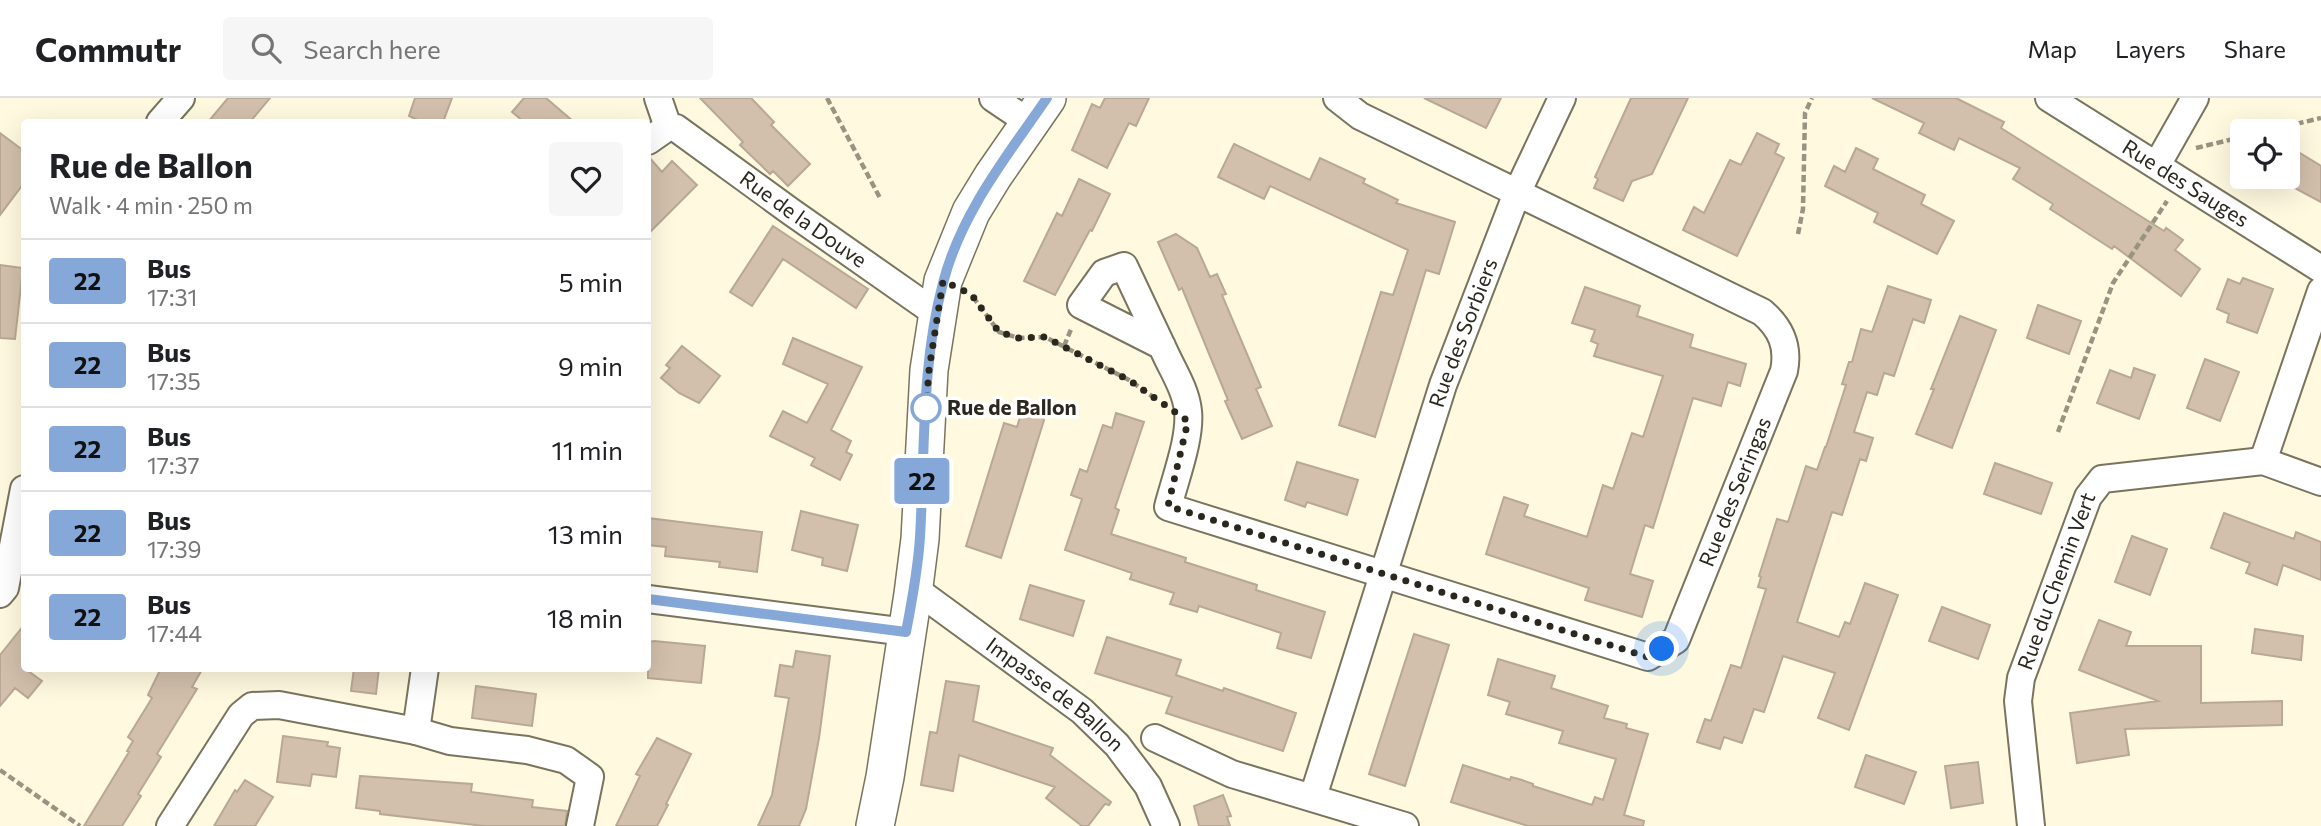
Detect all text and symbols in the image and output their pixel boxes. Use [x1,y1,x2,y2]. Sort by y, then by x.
search box [223,17,713,80]
text: Commutr [35,28,181,69]
icon: search [247,29,285,67]
text: Search here [303,33,441,64]
text: Map [2028,34,2077,63]
text: Layers [2115,34,2186,63]
text: Share [2224,34,2286,63]
map controls [2230,119,2300,189]
button: locate [2230,119,2300,189]
street label: Rue des Sauges [2118,133,2254,231]
button: heart [549,142,623,216]
text: Rue de Ballon [49,144,253,185]
street label: Rue de la Douve [736,165,872,272]
text: Walk · 4 min · 250 m [49,191,253,219]
text: Bus [147,252,191,283]
street label: Rue des Sorbiers [1423,254,1502,410]
text: 22 [74,266,101,295]
text: 5 min [559,266,623,297]
text: 17:31 [147,283,197,311]
text: Bus [147,336,191,367]
text: 22 [74,350,101,379]
text: 9 min [558,350,623,381]
text: 17:35 [147,367,201,395]
marker: Rue de Ballon [911,393,941,423]
place label: Rue de Ballon [947,394,1077,419]
street label: Rue des Seringas [1693,413,1775,570]
text: Bus [147,420,191,451]
text: 22 [74,434,101,463]
text: 11 min [552,434,623,465]
text: 17:37 [147,451,200,479]
line badge: 22 [890,458,954,504]
text: 22 [908,466,936,495]
street label: Rue du Chemin Vert [2011,489,2100,673]
text: Bus [147,504,191,535]
text: 22 [74,518,101,547]
text: 13 min [548,518,623,549]
text: 17:39 [147,535,202,563]
text: Bus [147,588,191,619]
text: 22 [74,602,101,631]
text: 18 min [547,602,623,633]
text: 17:44 [147,619,202,647]
street label: Impasse de Ballon [982,631,1130,756]
your location [1644,631,1679,666]

